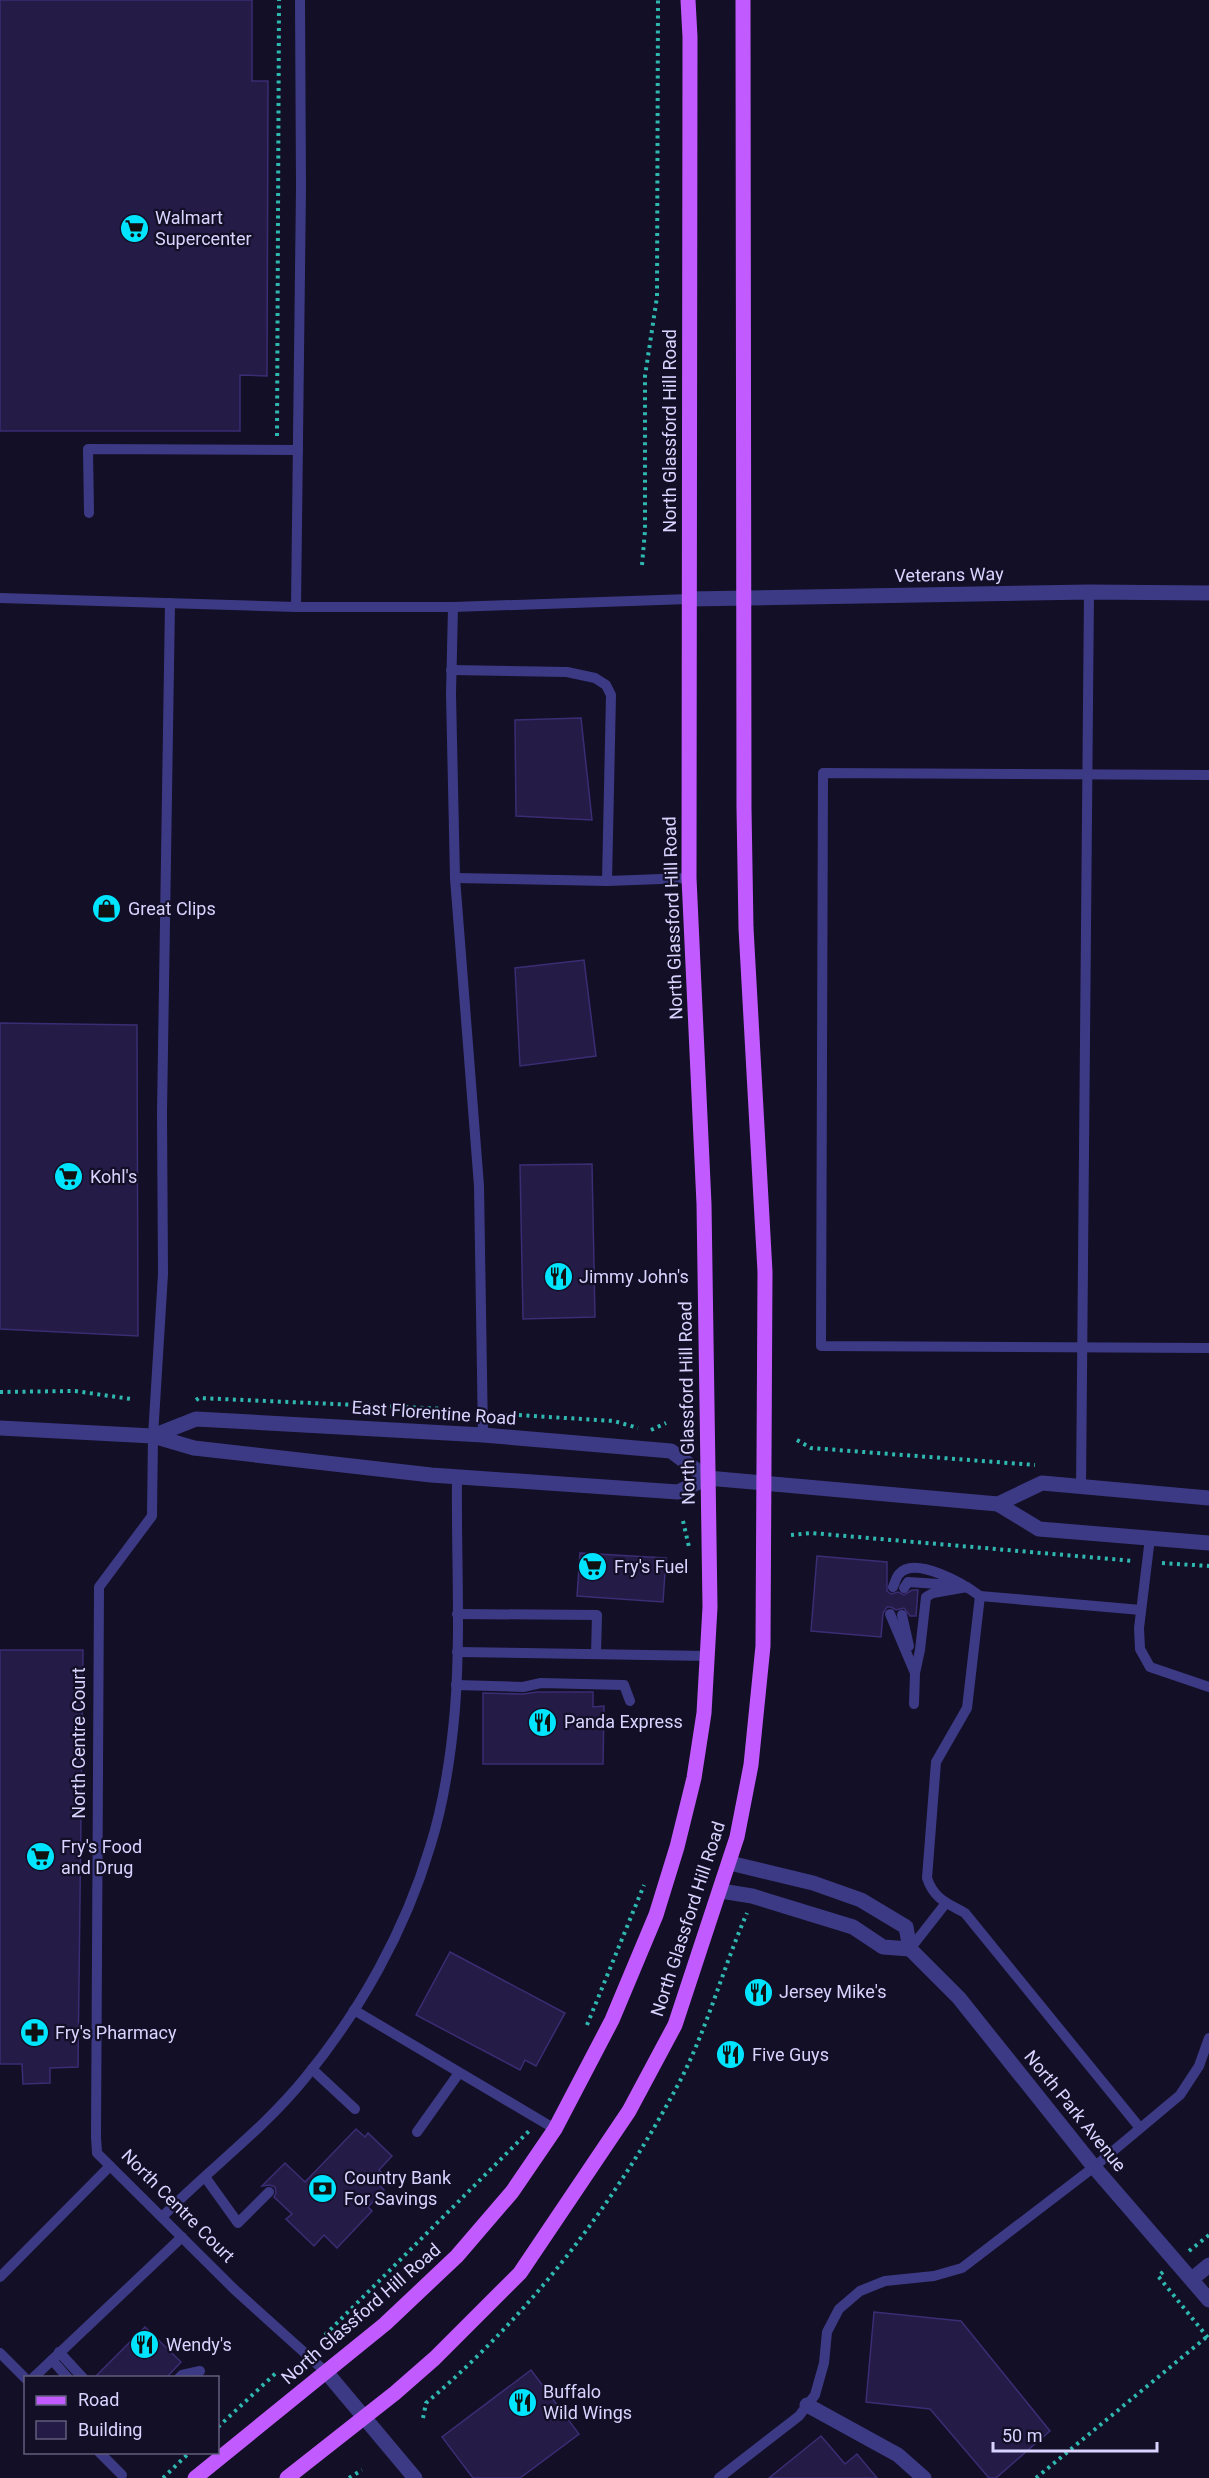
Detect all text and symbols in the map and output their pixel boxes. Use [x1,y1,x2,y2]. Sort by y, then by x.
place label: Walmart Supercenter [155,207,252,249]
supermarket icon: Walmart Supercenter [118,212,150,244]
street label: North Glassford Hill Road [659,329,680,533]
street label: Veterans Way [894,563,1004,586]
street label: North Glassford Hill Road [658,816,687,1020]
shop icon: Great Clips [91,893,123,925]
place label: Great Clips [128,898,216,919]
supermarket icon: Kohl's [53,1161,85,1193]
place label: Kohl's [90,1166,137,1187]
restaurant icon: Jimmy John's [542,1261,574,1293]
place label: Jimmy John's [579,1266,689,1287]
street label: North Glassford Hill Road [674,1301,699,1505]
street label: East Florentine Road [351,1396,517,1429]
supermarket icon: Fry's Fuel [577,1551,609,1583]
place label: Fry's Fuel [614,1556,688,1577]
street label: North Centre Court [68,1667,89,1819]
restaurant icon: Panda Express [527,1706,559,1738]
place label: Panda Express [564,1711,683,1732]
street label: North Glassford Hill Road [646,1819,729,2019]
place label: Fry's Food and Drug [61,1836,142,1878]
supermarket icon: Fry's Food and Drug [24,1841,56,1873]
restaurant icon: Jersey Mike's [742,1976,774,2008]
place label: Jersey Mike's [779,1981,886,2002]
pharmacy icon: Fry's Pharmacy [18,2017,50,2049]
place label: Fry's Pharmacy [55,2022,177,2043]
restaurant icon: Five Guys [715,2039,747,2071]
place label: Five Guys [752,2044,829,2065]
street label: North Park Avenue [1020,2046,1131,2175]
street label: North Centre Court [117,2145,239,2267]
place label: Country Bank For Savings [344,2167,452,2209]
bank icon: Country Bank For Savings [307,2172,339,2204]
street label: North Glassford Hill Road [277,2239,444,2388]
restaurant icon: Wendy's [129,2329,161,2361]
place label: Wendy's [166,2334,232,2355]
legend [24,2376,219,2454]
place label: Buffalo Wild Wings [543,2381,632,2423]
restaurant icon: Buffalo Wild Wings [506,2386,538,2418]
text: Road [78,2389,119,2410]
scale bar [993,2415,1156,2453]
text: Building [78,2419,142,2440]
text: 50 m [1002,2425,1042,2446]

